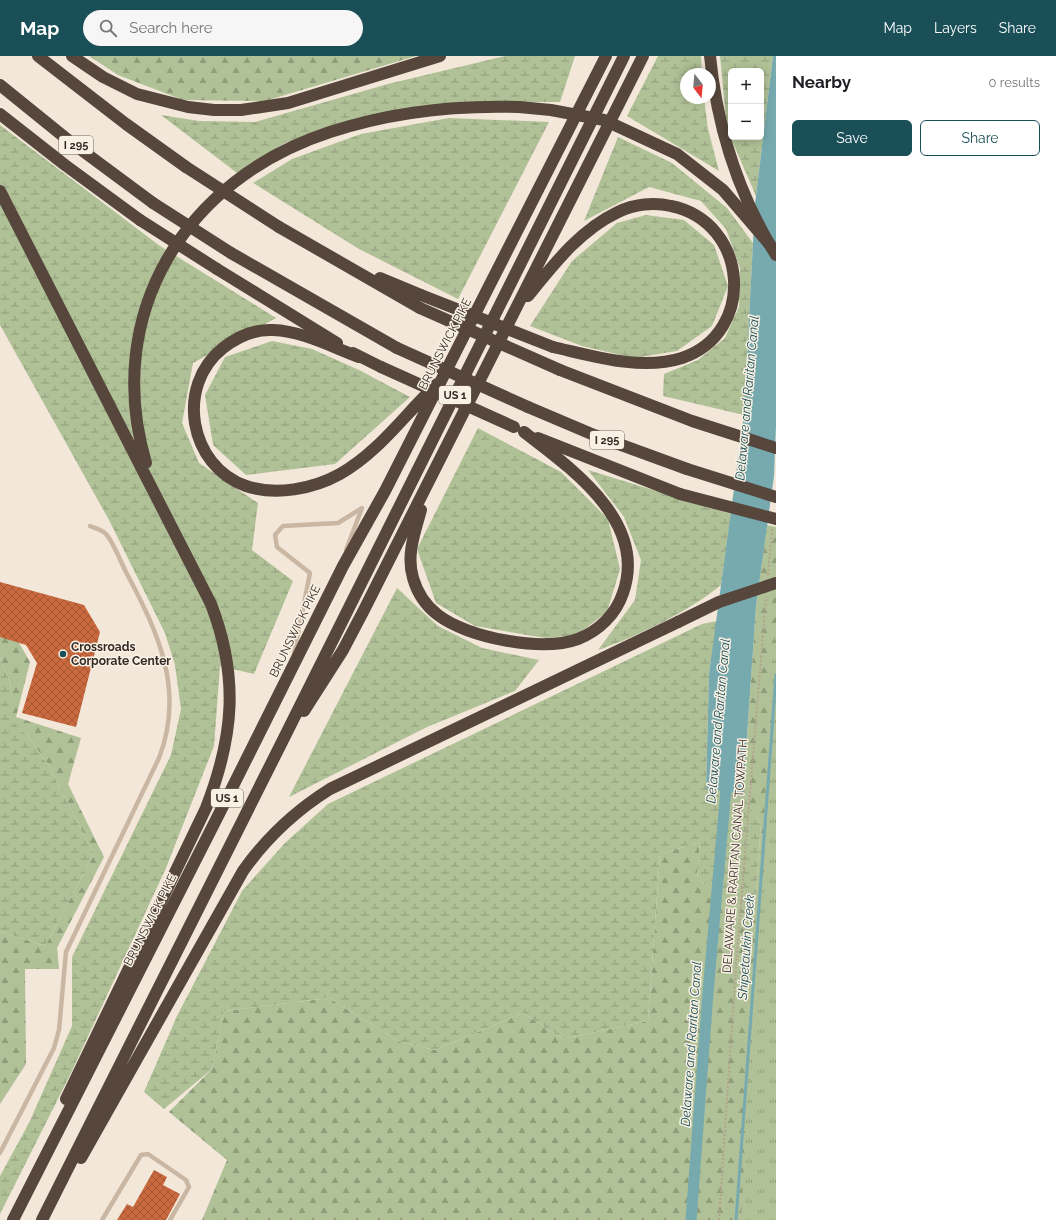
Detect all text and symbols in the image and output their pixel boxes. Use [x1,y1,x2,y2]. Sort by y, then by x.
search box [83,10,363,46]
text: Map [20,17,59,39]
icon: search [97,17,119,39]
text: Search here [129,19,213,37]
text: Map [884,20,912,36]
text: Layers [934,20,977,36]
text: Share [999,20,1036,36]
north arrow [680,68,716,104]
map controls [728,68,764,140]
button: + [728,68,764,104]
text: Nearby [792,72,851,92]
text: 0 results [989,75,1040,90]
button: − [728,104,764,140]
button: Save [792,120,912,156]
button: Share [920,120,1040,156]
road number: I 295 [59,136,93,154]
street label: BRUNSWICK PIKE [416,296,474,392]
water label: Delaware and Raritan Canal [732,314,762,481]
road number: US 1 [439,386,471,404]
road number: I 295 [590,431,624,449]
street label: BRUNSWICK PIKE [267,582,323,680]
water label: Delaware and Raritan Canal [703,637,733,804]
place label: Crossroads Corporate Center [71,640,171,668]
marker: Crossroads Corporate Center [58,649,68,659]
street label: DELAWARE & RARITAN CANAL TOWPATH [720,738,750,974]
road number: US 1 [211,789,243,807]
street label: BRUNSWICK PIKE [121,872,179,968]
water label: Shipetaukin Creek [735,894,757,1001]
water label: Delaware and Raritan Canal [678,960,704,1127]

